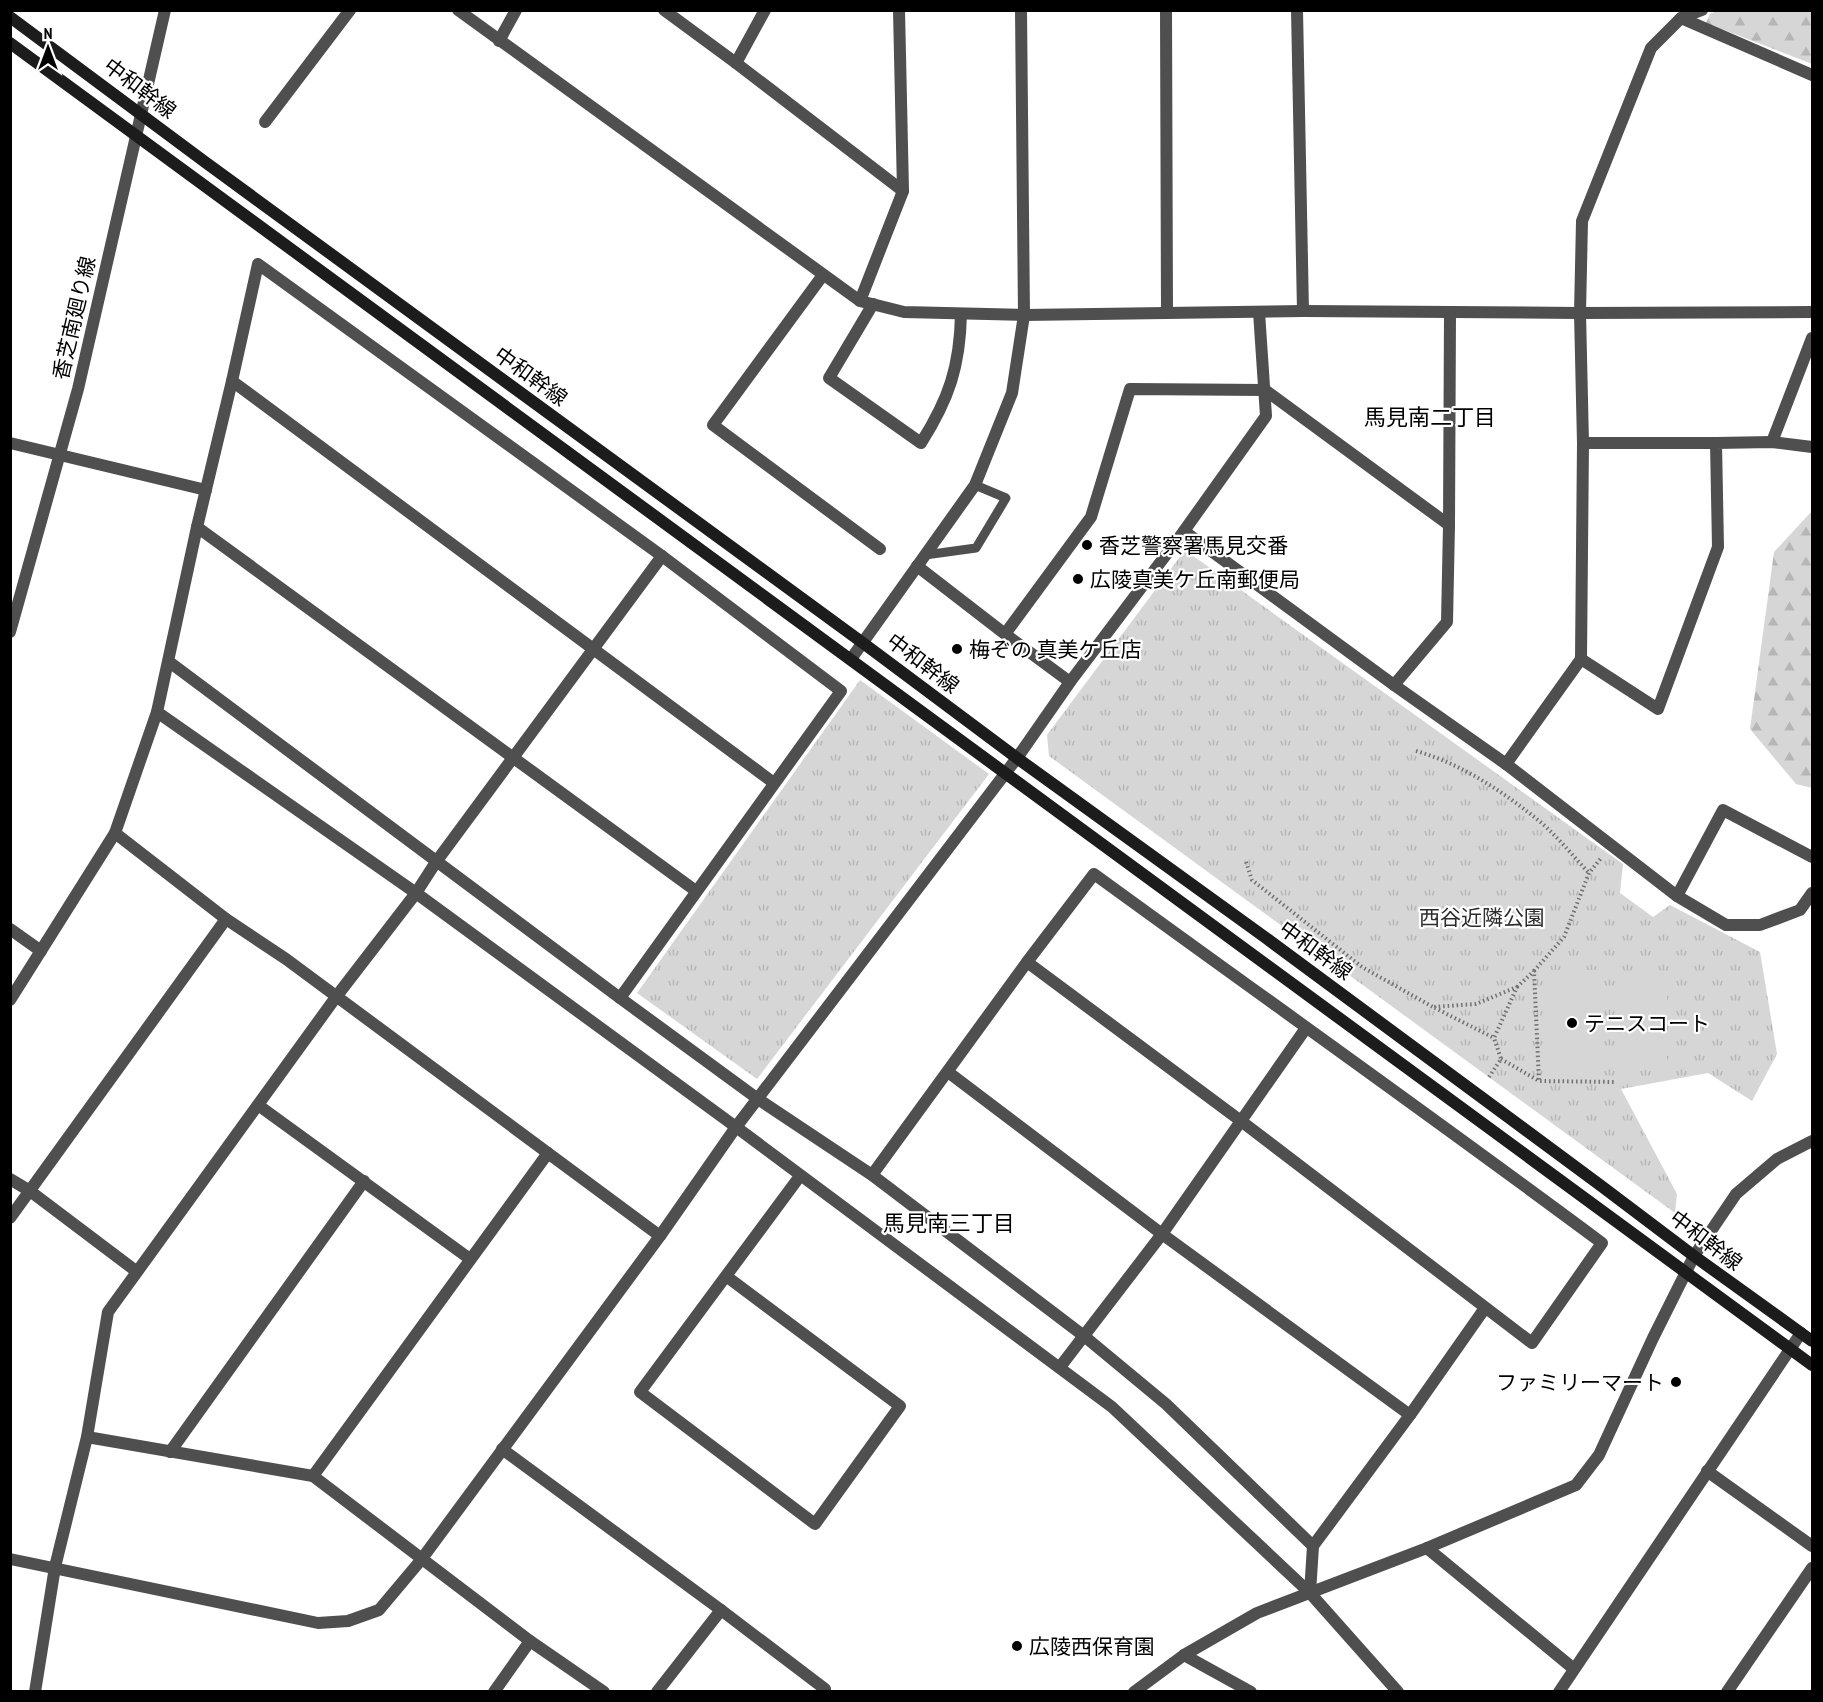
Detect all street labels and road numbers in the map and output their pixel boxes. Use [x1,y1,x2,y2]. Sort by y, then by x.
street label: 中和幹線 [98,52,182,124]
street label: 香芝南廻り線 [47,254,101,382]
street label: 中和幹線 [489,340,573,412]
street label: 中和幹線 [881,627,965,699]
street label: 中和幹線 [1274,914,1358,986]
street label: 中和幹線 [1664,1204,1748,1276]

